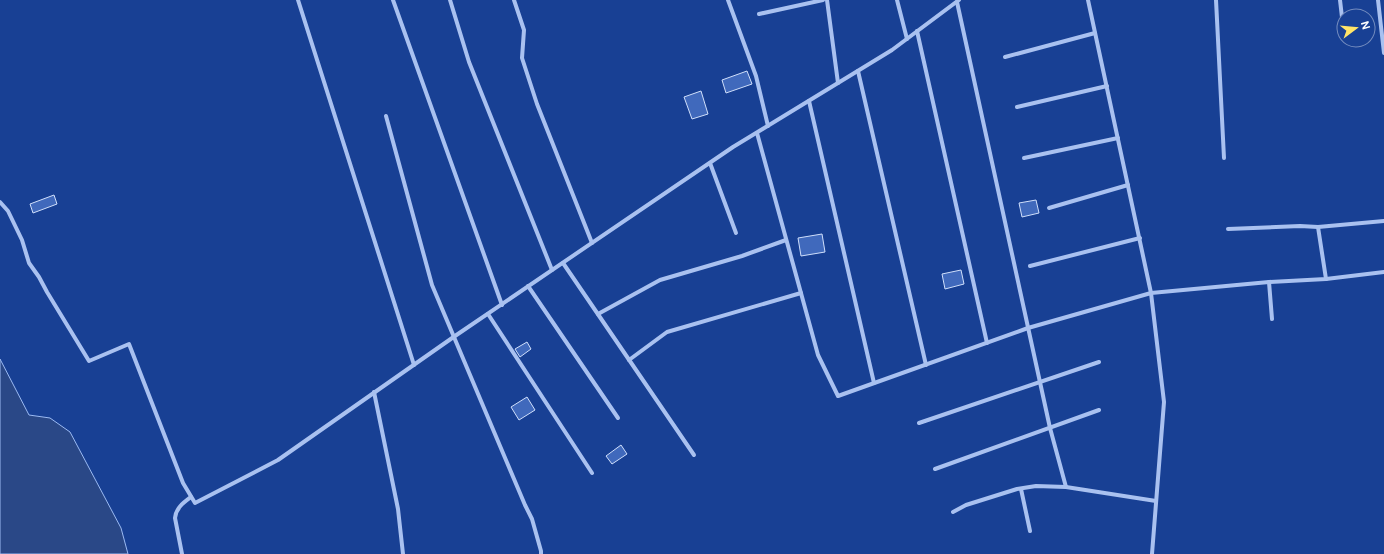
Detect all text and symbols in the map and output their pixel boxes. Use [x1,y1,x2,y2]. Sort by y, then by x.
north arrow [1336,8,1376,48]
text: N [1358,19,1373,31]

